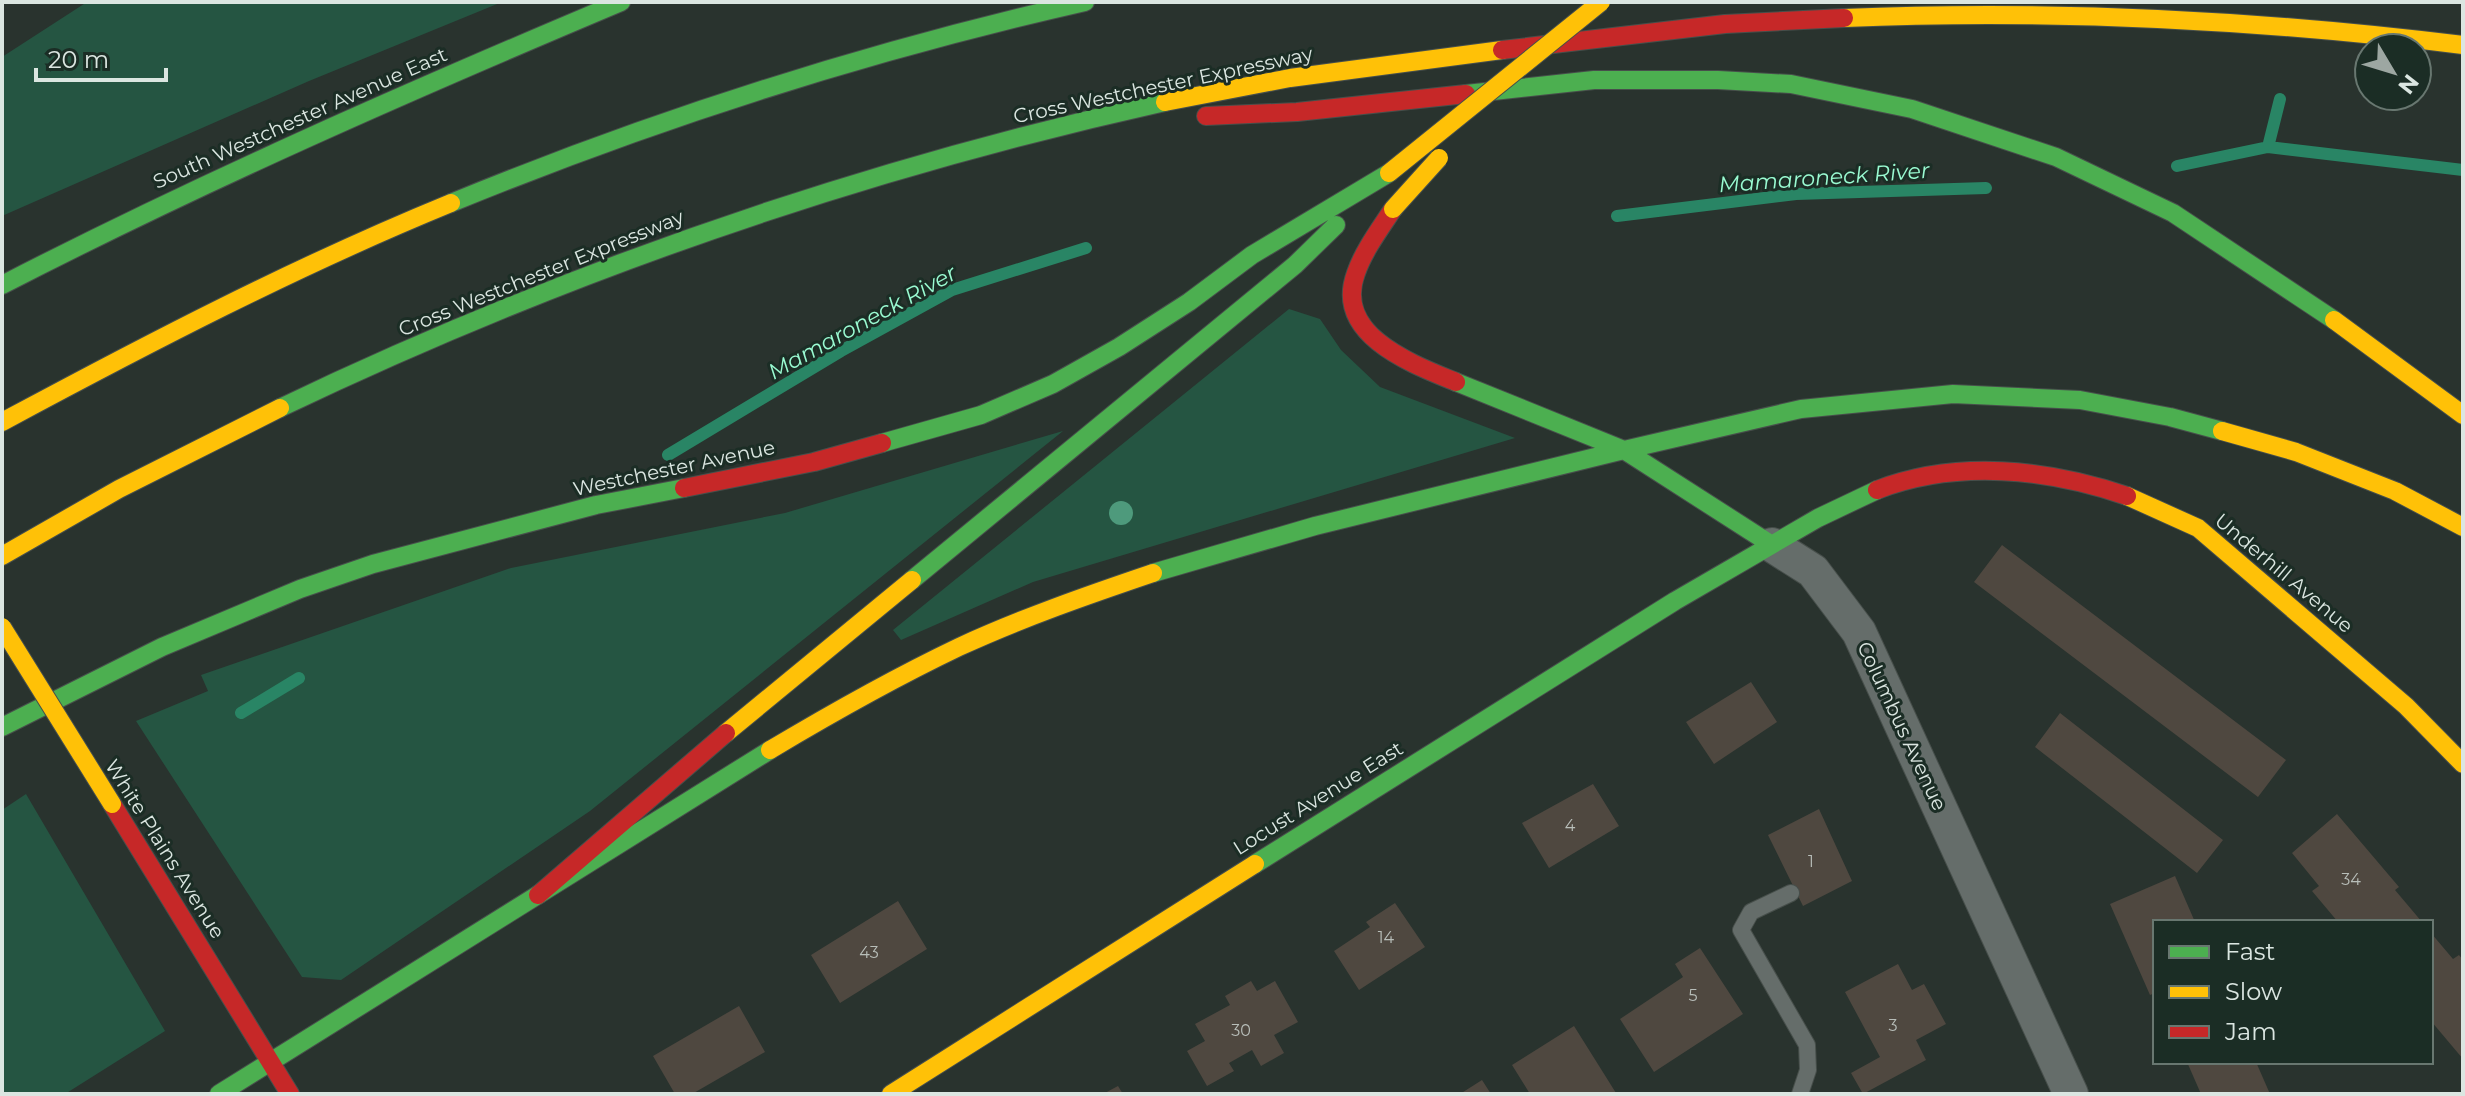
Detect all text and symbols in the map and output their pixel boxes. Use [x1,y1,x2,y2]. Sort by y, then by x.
scale bar [36,32,166,82]
north arrow [2353,32,2433,112]
street label: Cross Westchester Expressway [1011,41,1315,128]
street label: South Westchester Avenue East [149,42,451,194]
text: 20 m [48,45,109,74]
text: N [2392,69,2424,99]
water label: Mamaroneck River [1718,157,1932,198]
street label: Cross Westchester Expressway [395,205,687,341]
water label: Mamaroneck River [763,259,962,385]
street label: Westchester Avenue [571,435,777,501]
street label: Underhill Avenue [2210,508,2358,638]
street label: Columbus Avenue [1852,638,1952,814]
street label: Locust Avenue East [1229,736,1407,860]
street label: White Plains Avenue [100,755,230,943]
house number: 4 [1565,816,1576,835]
house number: 1 [1808,852,1814,871]
house number: 34 [2341,870,2361,889]
legend [2153,920,2433,1064]
house number: 14 [1378,928,1395,947]
text: Fast [2225,937,2276,966]
house number: 43 [859,943,879,962]
text: Slow [2225,977,2282,1006]
house number: 5 [1688,986,1698,1005]
house number: 3 [1888,1016,1898,1035]
text: Jam [2224,1017,2277,1046]
house number: 30 [1231,1021,1251,1040]

